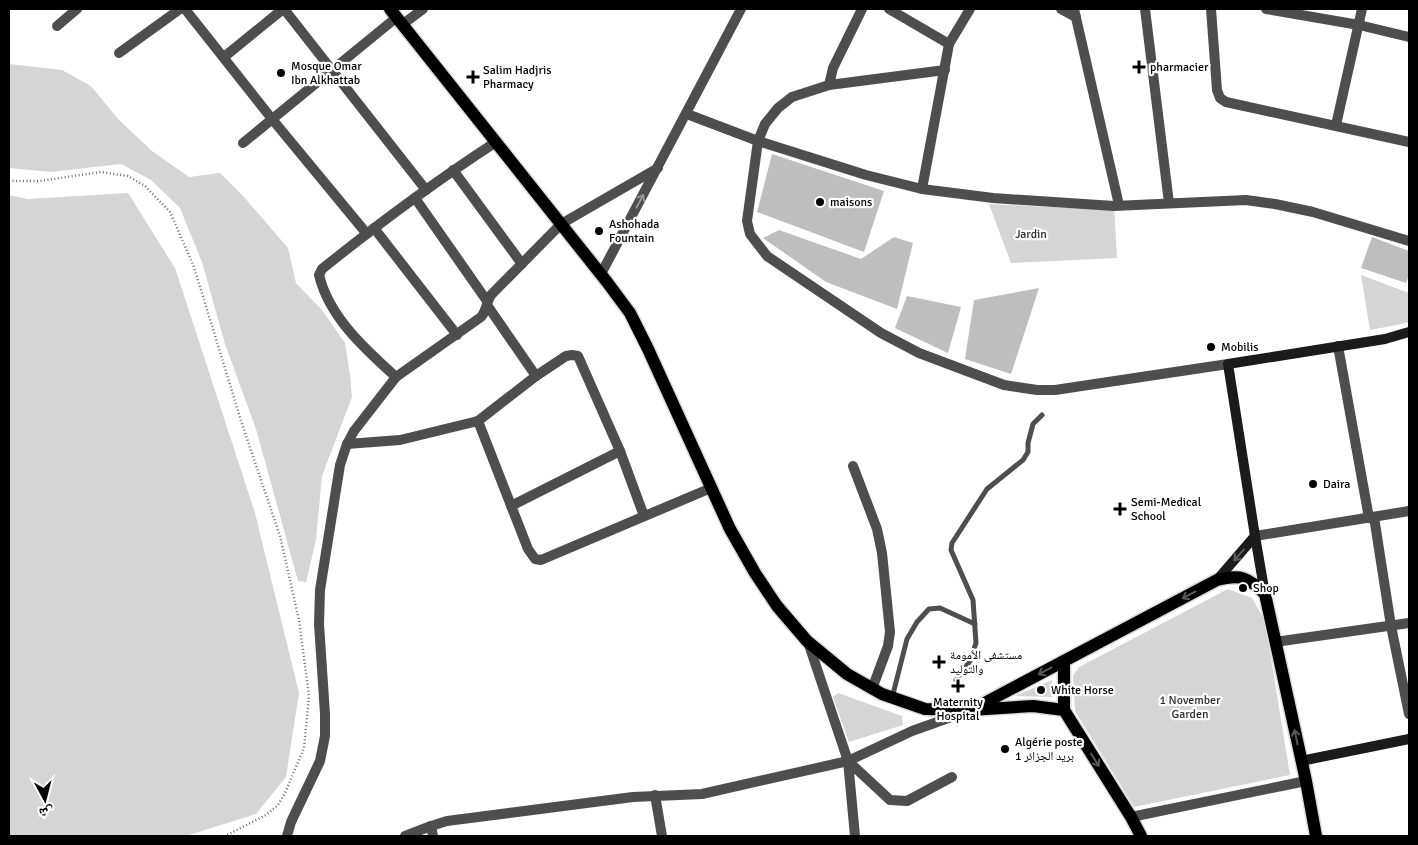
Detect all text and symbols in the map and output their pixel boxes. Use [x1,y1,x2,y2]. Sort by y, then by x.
place label: Mosque Omar Ibn Alkhattab [291,59,362,88]
marker: pharmacier [1132,60,1146,74]
place label: pharmacier [1150,60,1209,75]
place label: Salim Hadjris Pharmacy [483,63,552,92]
marker: Mosque Omar Ibn Alkhattab [275,67,287,79]
marker: Salim Hadjris Pharmacy [467,71,479,83]
one-way arrow [635,193,645,208]
place label: maisons [830,195,872,210]
marker: maisons [814,196,826,208]
place label: Ashohada Fountain [609,217,659,246]
marker: Ashohada Fountain [593,225,605,237]
park label: Jardin [1015,227,1047,242]
place label: Mobilis [1221,340,1258,355]
marker: Mobilis [1205,341,1217,353]
place label: Daira [1323,477,1350,492]
marker: Daira [1307,478,1319,490]
place label: Semi-Medical School [1131,495,1202,524]
marker: Semi-Medical School [1113,502,1127,516]
one-way arrow [1233,548,1244,561]
place label: Shop [1253,581,1279,596]
marker: Shop [1237,582,1249,594]
one-way arrow [1182,591,1197,600]
place label: مستشفى الأمومة والتوليد [950,648,1022,677]
marker: مستشفى الأمومة والتوليد [932,655,946,669]
one-way arrow [1038,666,1053,676]
marker: Maternity Hospital [951,679,965,693]
place label: White Horse [1051,683,1114,698]
marker: White Horse [1035,684,1047,696]
park label: 1 November Garden [1159,693,1221,722]
place label: Maternity Hospital [933,695,983,724]
one-way arrow [1291,729,1300,745]
place label: Algérie poste 1 بريد الجزائر [1015,735,1082,764]
marker: Algérie poste 1 بريد الجزائر [999,743,1011,755]
one-way arrow [1091,753,1101,767]
north arrow [20,775,70,825]
text: ش [38,803,55,822]

